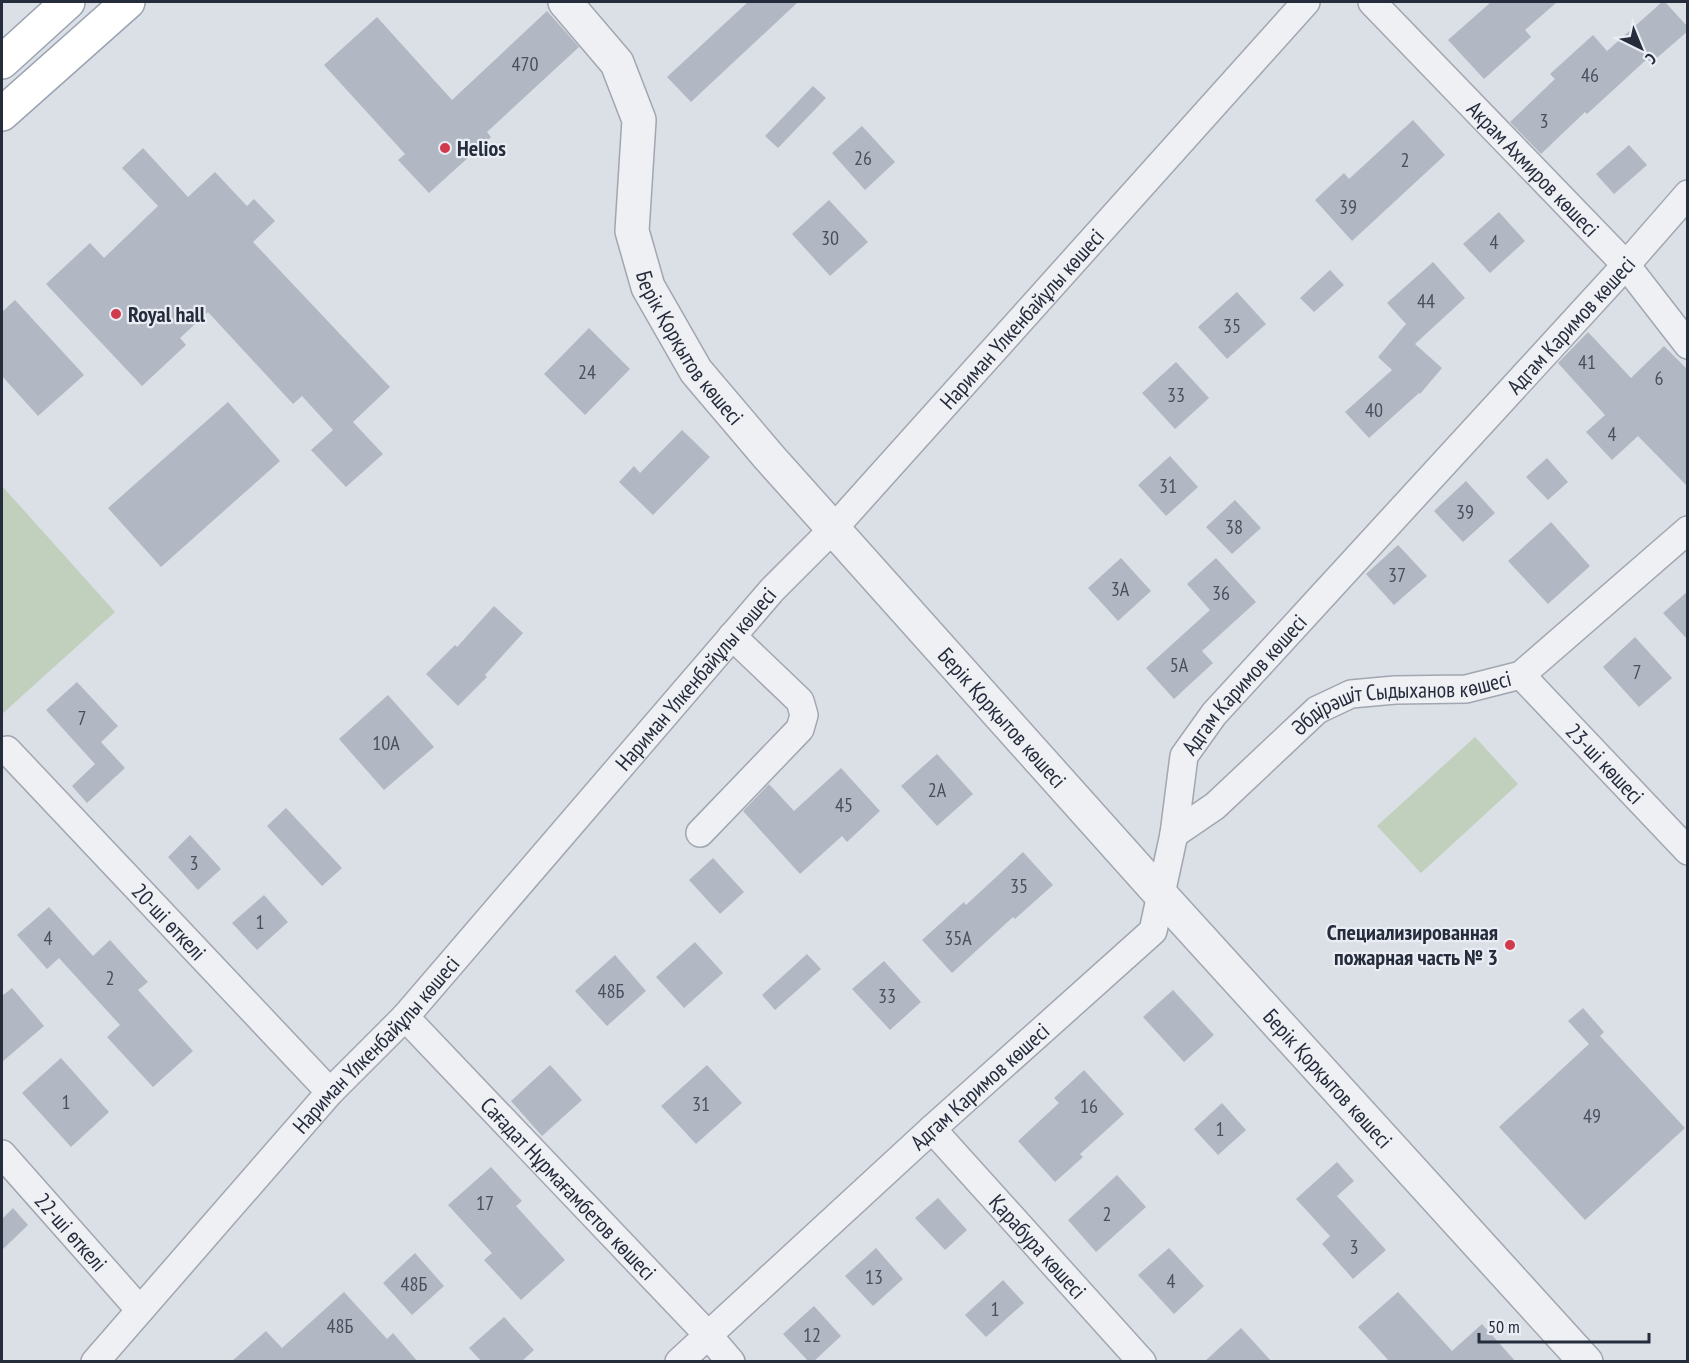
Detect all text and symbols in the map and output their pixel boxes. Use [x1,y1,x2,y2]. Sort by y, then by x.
north arrow [1611,18,1671,78]
text: С [1641,49,1661,69]
house number: 470 [512,51,539,77]
house number: 46 [1581,62,1599,88]
street label: Акрам Ахмиров көшесі [1461,95,1605,243]
house number: 3 [1540,108,1549,134]
place label: Helios [457,134,506,162]
marker: Helios [438,141,452,155]
house number: 26 [854,145,872,171]
house number: 2 [1401,147,1410,173]
house number: 39 [1339,194,1357,220]
street label: Нариман Үлкенбайұлы көшесі [934,223,1110,415]
house number: 30 [821,225,839,251]
house number: 4 [1490,229,1499,255]
street label: Адгам Каримов көшесі [1501,250,1641,400]
street label: Берік Қорқытов көшесі [630,267,749,431]
house number: 44 [1417,288,1435,314]
place label: Royal hall [128,300,206,328]
marker: Royal hall [109,307,123,321]
house number: 35 [1223,313,1241,339]
house number: 41 [1578,349,1596,375]
house number: 24 [578,359,596,385]
house number: 6 [1655,365,1664,391]
house number: 33 [1167,382,1185,408]
house number: 40 [1365,397,1383,423]
house number: 4 [1608,421,1617,447]
house number: 31 [1159,473,1177,499]
house number: 39 [1456,499,1474,525]
house number: 38 [1225,514,1243,540]
house number: 37 [1388,562,1406,588]
house number: 3А [1111,576,1130,602]
house number: 36 [1212,580,1230,606]
street label: Нариман Үлкенбайұлы көшесі [609,581,782,776]
street label: Адгам Каримов көшесі [1175,608,1313,760]
street label: Берік Қорқытов көшесі [932,641,1072,794]
house number: 5А [1170,652,1189,678]
house number: 7 [1633,659,1642,685]
street label: Әбдірәшіт Сыдыханов көшесі [1285,664,1514,741]
house number: 7 [78,705,87,731]
street label: 23-шi көшесi [1560,717,1650,810]
house number: 10А [372,730,400,756]
house number: 2А [928,777,947,803]
house number: 45 [835,792,853,818]
house number: 3 [190,850,199,876]
house number: 35 [1010,873,1028,899]
street label: 20-ші өткелі [126,877,212,966]
house number: 1 [256,909,265,935]
place label: Специализированная пожарная часть № 3 [1327,918,1498,971]
house number: 4 [44,925,53,951]
house number: 35А [944,925,972,951]
marker: Специализированная пожарная часть № 3 [1503,938,1517,952]
street label: Нариман Үлкенбайұлы көшесі [286,950,465,1139]
house number: 2 [106,965,115,991]
house number: 48Б [598,978,625,1004]
house number: 33 [878,983,896,1009]
street label: Берік Қорқытов көшесі [1257,1003,1399,1154]
street label: Адгам Каримов көшесі [904,1017,1055,1156]
house number: 1 [62,1089,71,1115]
street label: Сағадат Нұрмағамбетов көшесі [475,1091,662,1286]
house number: 31 [692,1091,710,1117]
house number: 16 [1080,1093,1098,1119]
house number: 49 [1583,1103,1601,1129]
house number: 1 [1216,1116,1225,1142]
street label: 22-ші өткелі [29,1187,113,1277]
street label: Қарабура көшесі [983,1188,1092,1305]
house number: 17 [476,1190,494,1216]
house number: 2 [1103,1201,1112,1227]
house number: 3 [1350,1234,1359,1260]
house number: 13 [865,1264,883,1290]
house number: 4 [1167,1268,1176,1294]
house number: 48Б [401,1271,428,1297]
house number: 1 [991,1296,1000,1322]
scale bar [1479,1306,1648,1344]
house number: 48Б [327,1313,354,1339]
text: 50 m [1488,1315,1520,1338]
house number: 12 [803,1322,821,1348]

